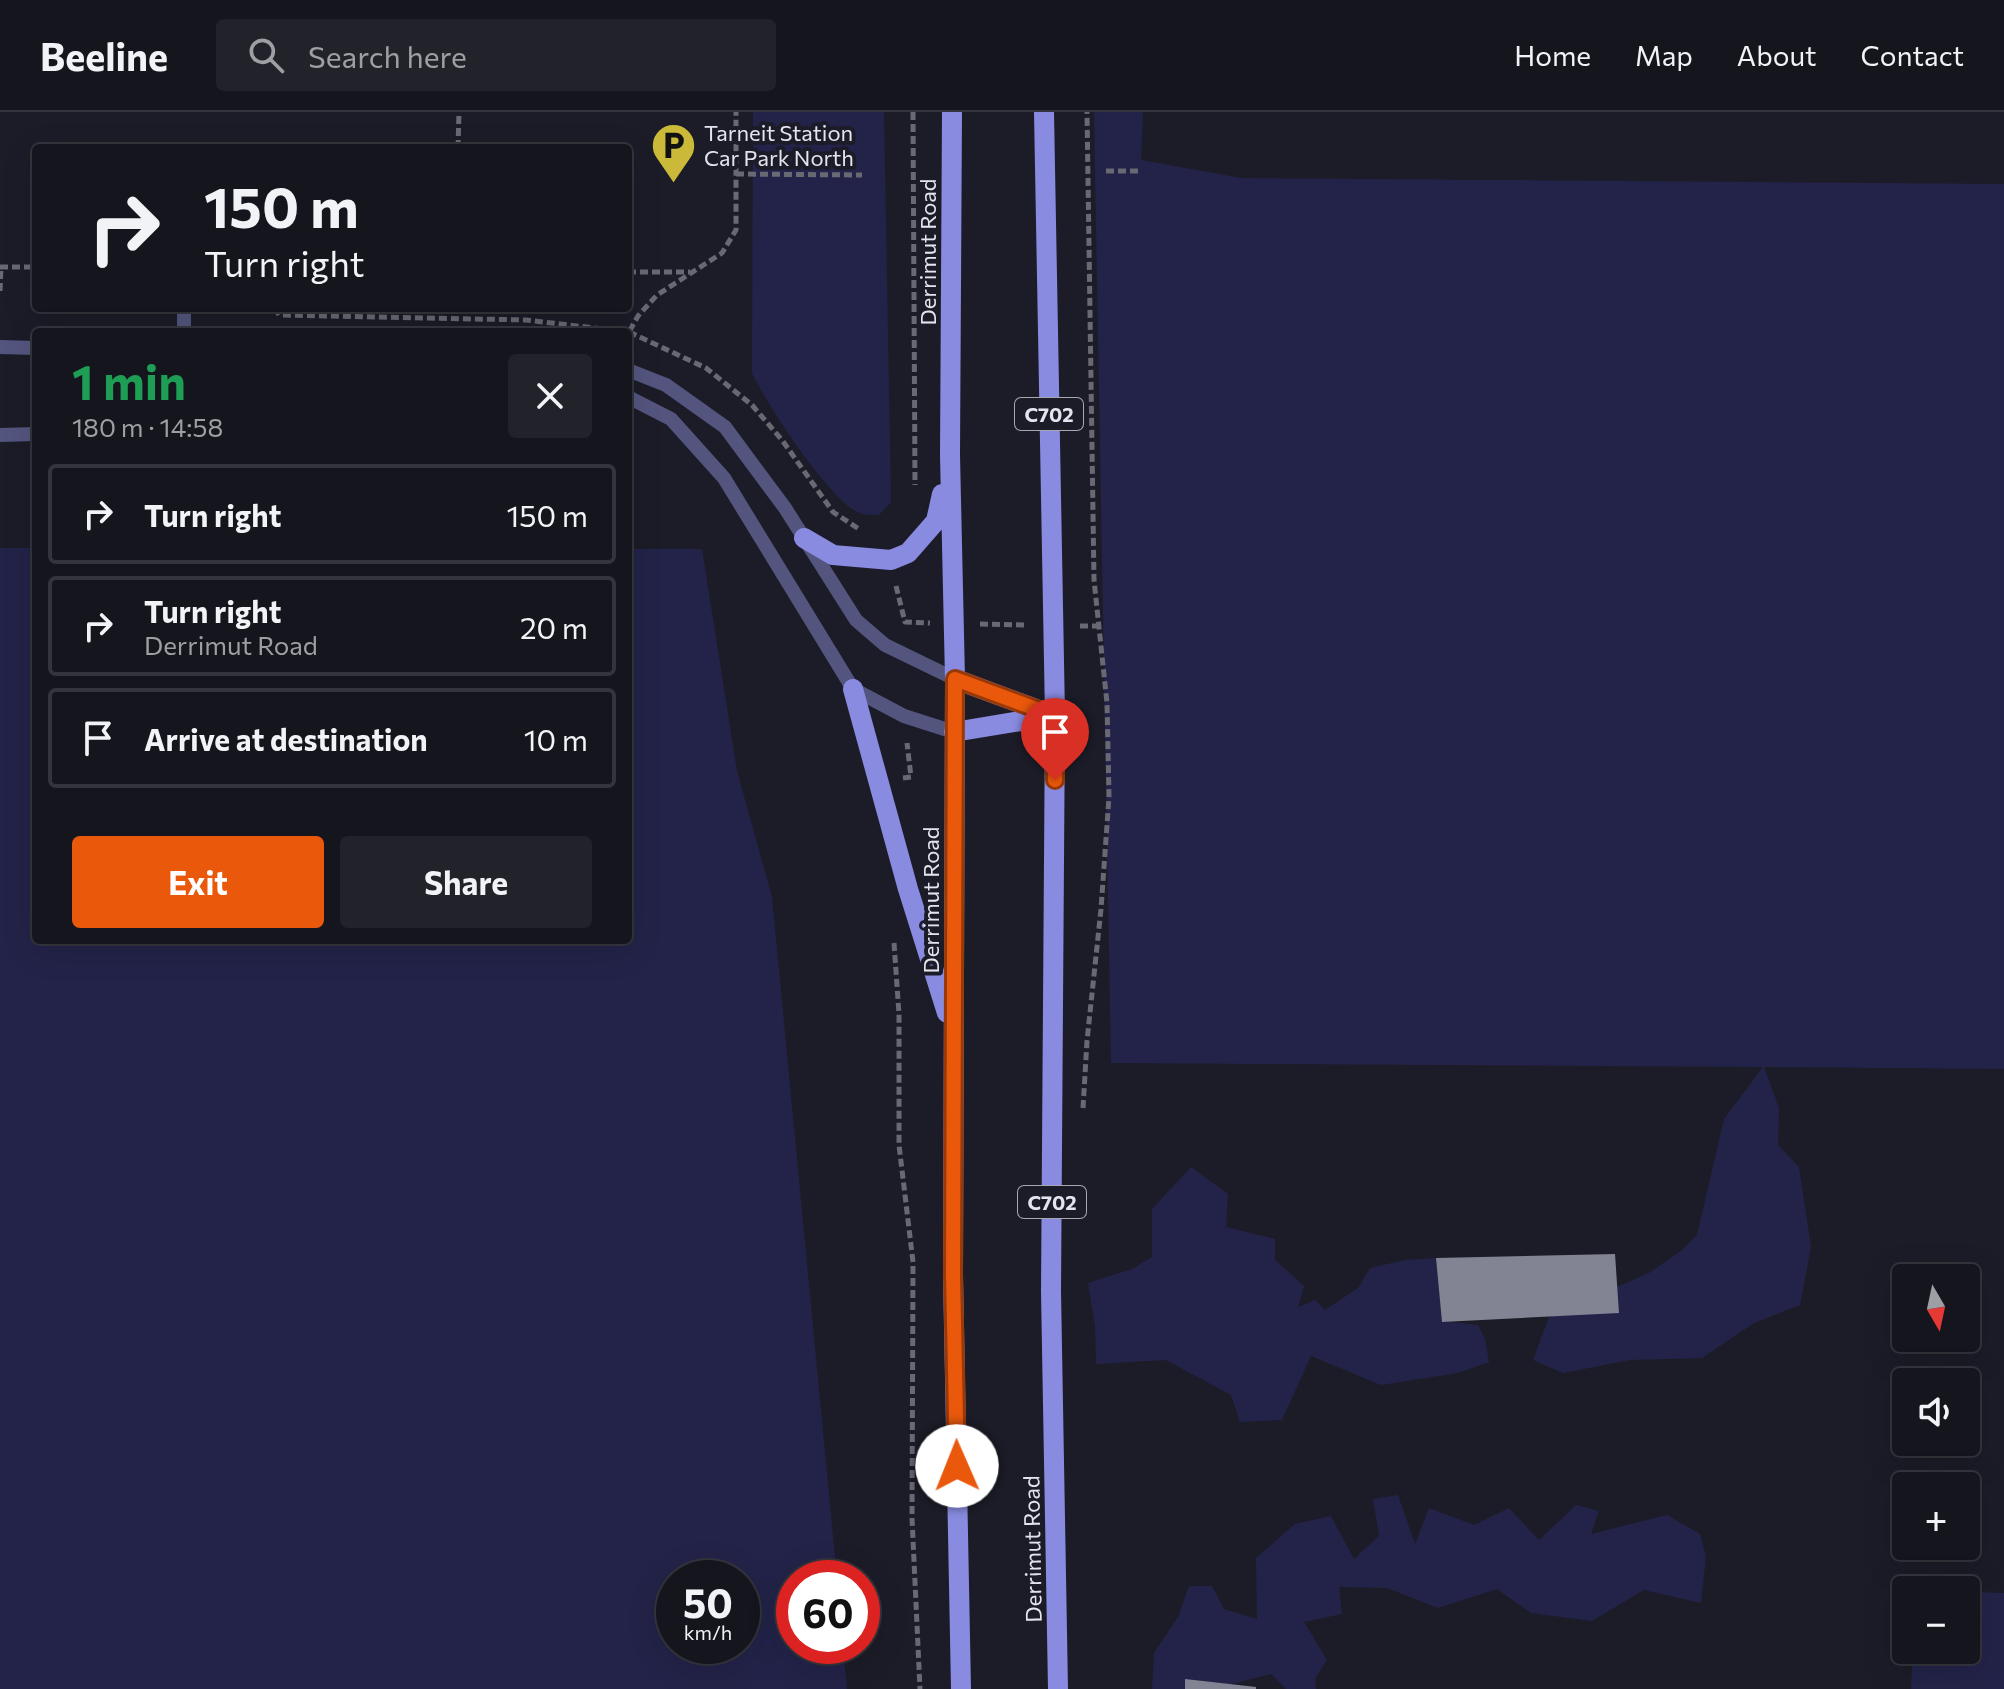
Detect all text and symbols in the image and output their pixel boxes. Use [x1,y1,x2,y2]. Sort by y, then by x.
search box [216,19,776,91]
text: Beeline [40,32,168,79]
icon: search [244,33,288,77]
text: Search here [308,37,467,74]
text: Home [1514,38,1591,72]
text: Map [1635,38,1693,72]
text: About [1737,38,1817,72]
text: Contact [1861,38,1964,72]
place label: Tarneit Station Car Park North [704,119,854,171]
parking icon: Tarneit Station Car Park North [649,121,697,184]
text: 150 m [204,171,359,240]
icon: right [72,176,176,280]
street label: Derrimut Road [914,178,941,326]
text: Turn right [204,240,365,284]
text: 1 min [72,351,186,410]
button: close [508,354,592,438]
road number: C702 [1015,398,1083,430]
text: 180 m · 14:58 [72,411,223,442]
icon: right [76,492,120,536]
text: Turn right [144,496,281,533]
text: 150 m [506,496,588,533]
text: Turn right [144,592,281,629]
icon: right [76,604,120,648]
text: 20 m [520,608,588,645]
text: Derrimut Road [144,629,318,660]
pin [1021,698,1089,780]
icon: arrive [1033,710,1077,754]
icon: arrive [76,716,120,760]
text: Arrive at destination [144,720,428,757]
text: 10 m [524,720,588,757]
street label: Derrimut Road [917,826,944,974]
button: Exit [72,836,324,928]
button: Share [340,836,592,928]
road number: C702 [1018,1186,1086,1218]
north arrow [1892,1264,1980,1352]
map controls [1892,1264,1980,1664]
button: sound [1892,1368,1980,1456]
position arrow [915,1424,999,1508]
button: + [1892,1472,1980,1560]
street label: Derrimut Road [1017,1475,1047,1623]
speed limit sign: 60 [776,1560,880,1664]
button: − [1892,1576,1980,1664]
text: 50 [683,1577,733,1626]
text: km/h [684,1620,732,1644]

